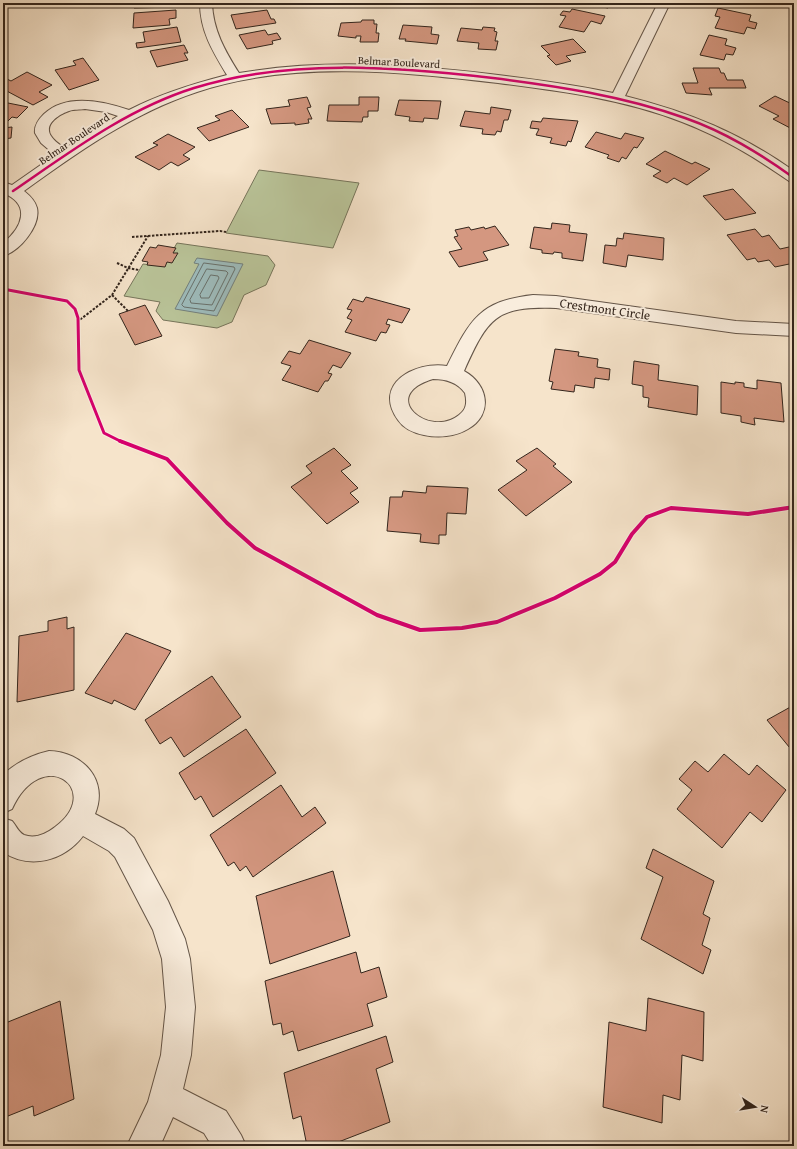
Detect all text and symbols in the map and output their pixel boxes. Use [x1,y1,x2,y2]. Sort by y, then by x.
street label: Belmar Boulevard [357,52,441,72]
street label: Belmar Boulevard [35,109,113,169]
street label: Crestmont Circle [558,293,652,325]
north arrow [735,1087,775,1127]
text: N [756,1104,773,1115]

